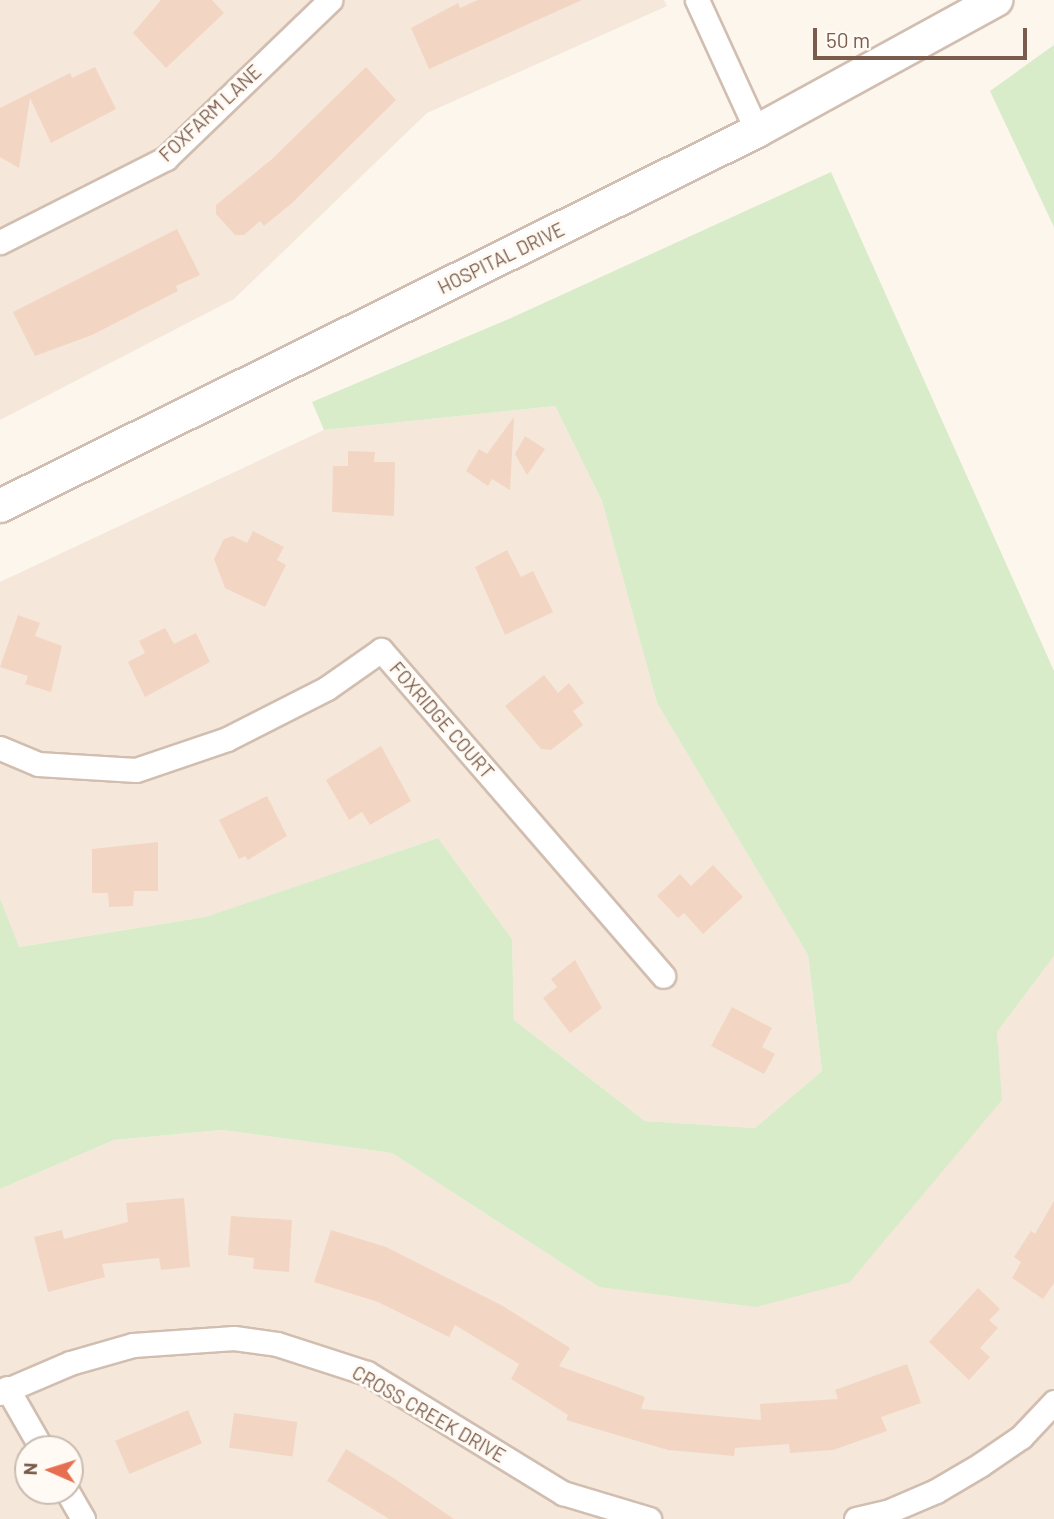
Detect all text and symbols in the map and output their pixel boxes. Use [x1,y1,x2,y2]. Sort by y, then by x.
scale bar [816,14,1030,58]
text: 50 m [826,27,870,52]
street label: FOXFARM LANE [154,60,266,166]
street label: HOSPITAL DRIVE [434,217,568,299]
street label: FOXRIDGE COURT [385,657,499,783]
street label: CROSS CREEK DRIVE [348,1361,510,1467]
north arrow [14,1435,84,1505]
text: N [18,1462,41,1476]

